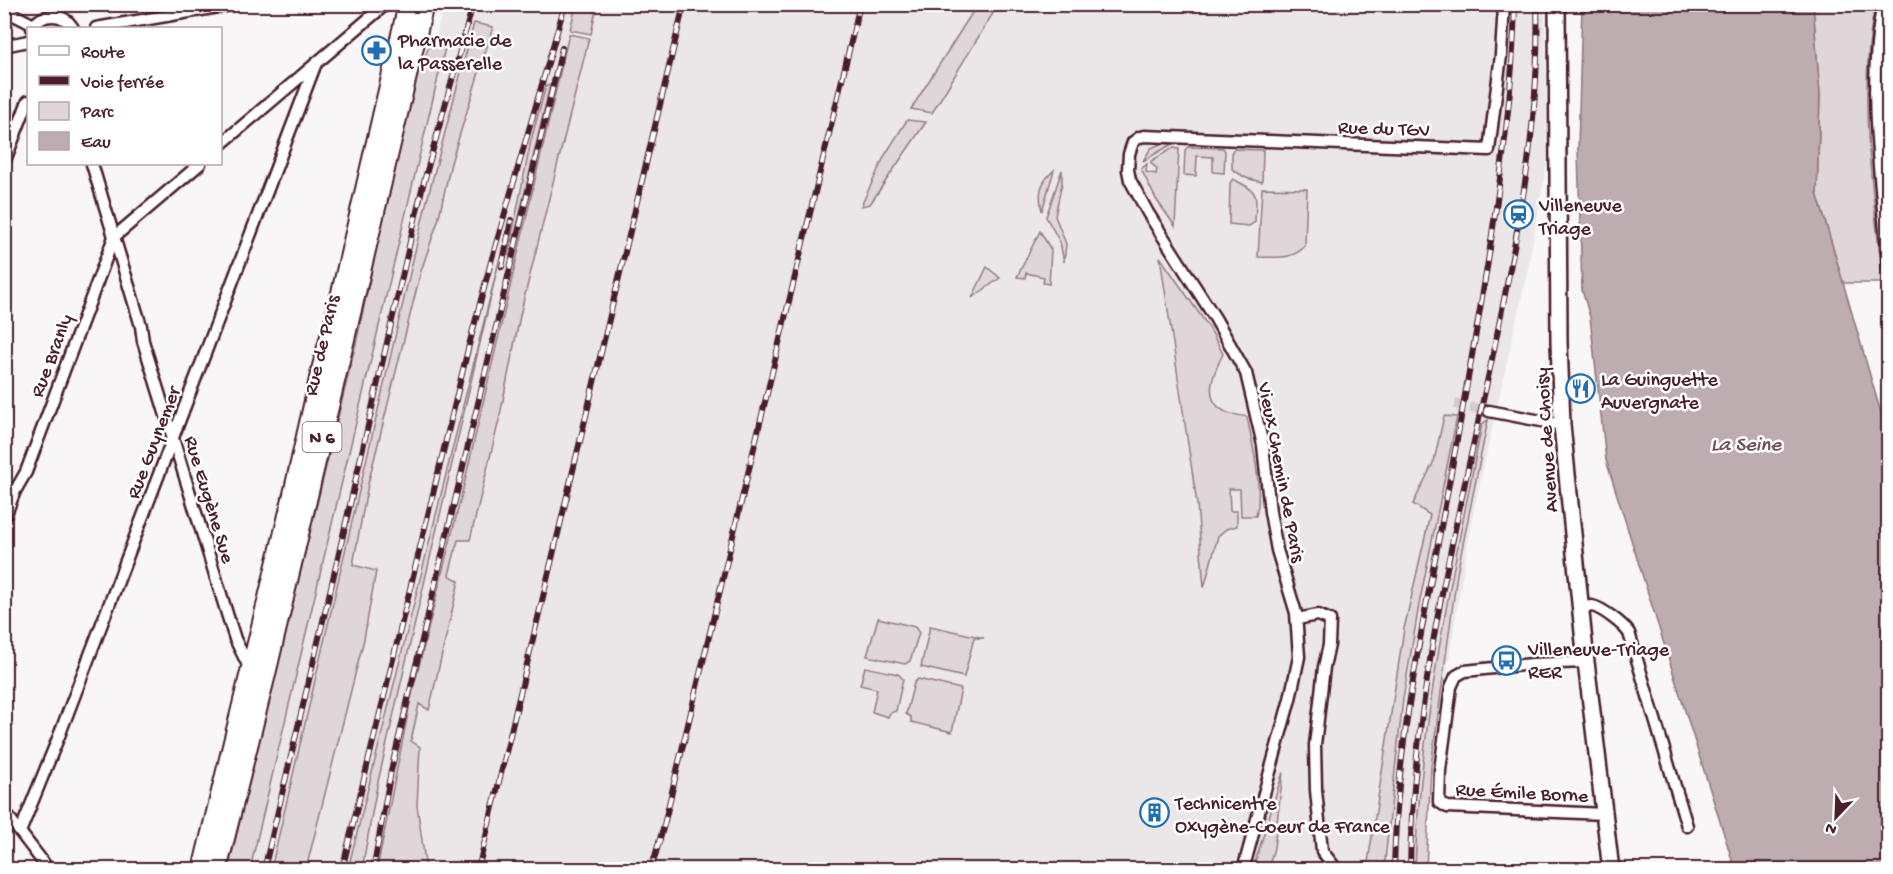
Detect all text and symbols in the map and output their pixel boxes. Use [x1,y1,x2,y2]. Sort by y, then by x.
legend [27,27,222,165]
place label: Pharmacie de la Passerelle [397,31,512,77]
pharmacy icon: Pharmacie de la Passerelle [361,34,393,66]
text: Route [81,43,126,64]
text: Voie ferrée [80,73,165,94]
text: Parc [80,103,114,124]
street label: Rue du TGV [1337,117,1430,144]
text: Eau [81,133,111,154]
place label: Villeneuve Triage [1538,196,1623,242]
station icon: Villeneuve Triage [1502,199,1534,231]
street label: Rue de Paris [301,293,346,398]
street label: Rue Branly [27,311,80,401]
street label: Avenue de Choisy [1532,366,1565,513]
place label: La Guinguette Auvergnate [1601,370,1718,416]
restaurant icon: La Guinguette Auvergnate [1564,373,1596,405]
street label: Vieux Chemin de Paris [1251,380,1308,565]
street label: Rue Guynemer [123,382,188,503]
road number: N 6 [302,422,342,452]
street label: Rue Eugène Sue [177,434,238,567]
water label: La Seine [1711,434,1782,459]
place label: Villeneuve-Triage RER [1527,640,1670,686]
bus stop icon: Villeneuve-Triage RER [1491,644,1523,676]
street label: Rue Émile Borne [1455,779,1590,809]
north arrow [1806,787,1866,847]
place label: Technicentre Oxygène-Coeur de France [1174,794,1390,840]
building icon: Technicentre Oxygène-Coeur de France [1138,797,1170,829]
text: N [1822,817,1840,838]

